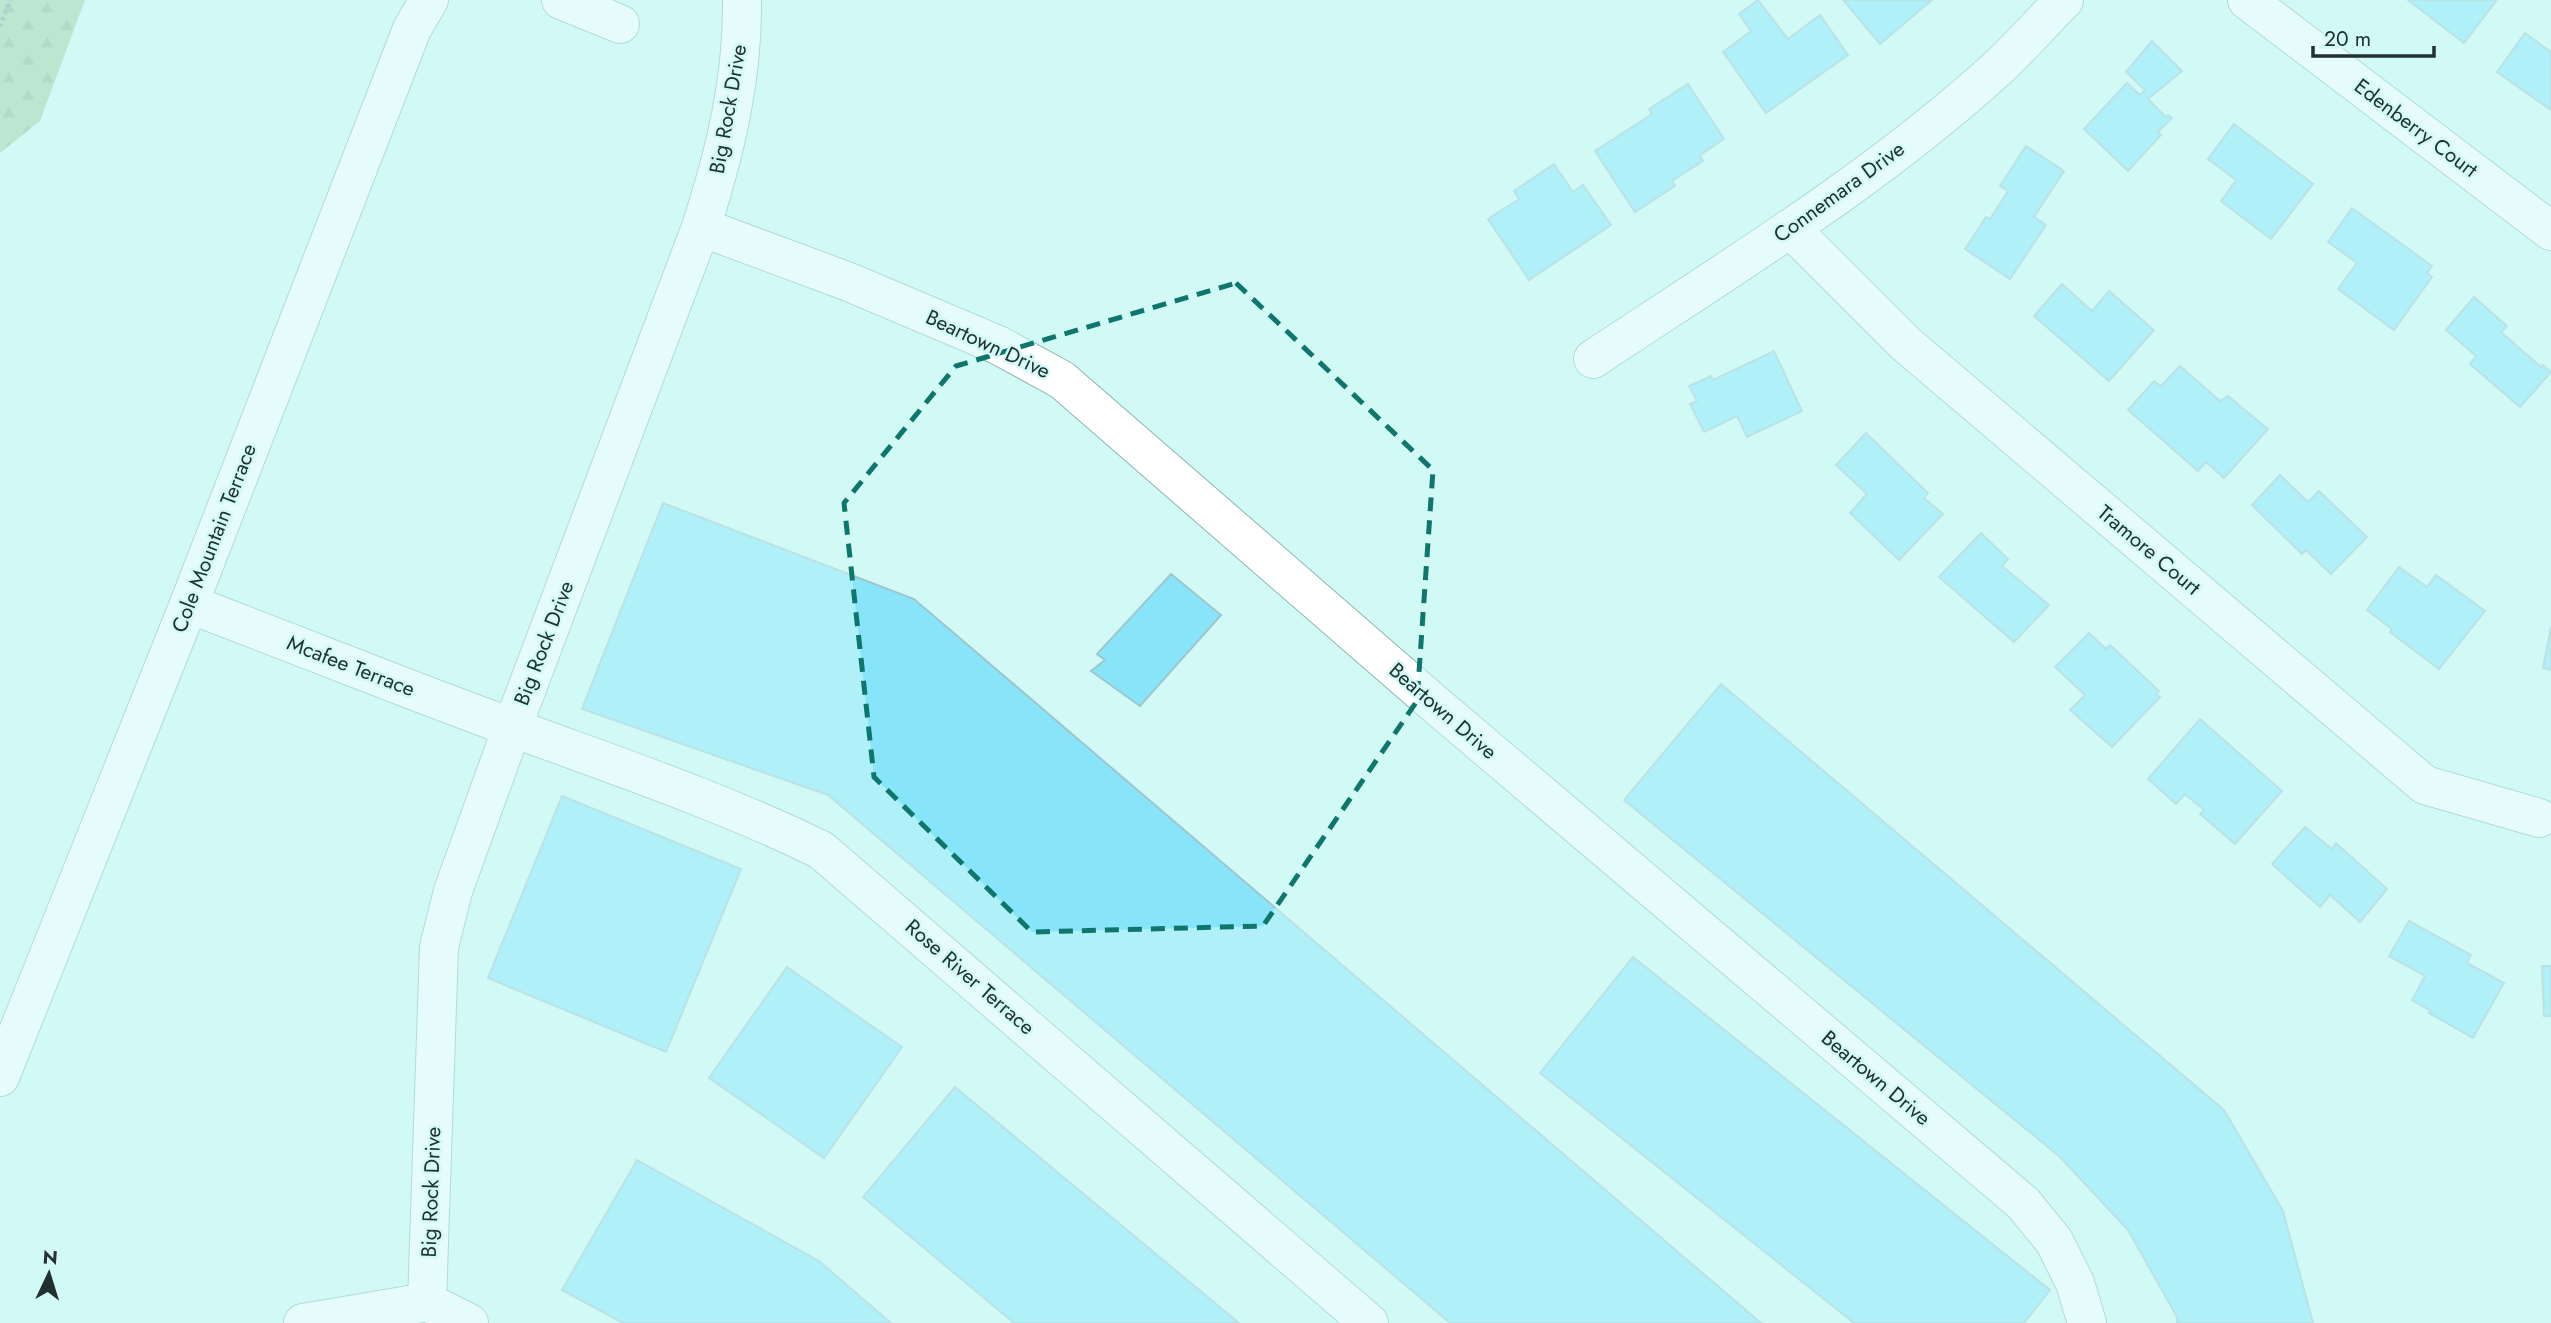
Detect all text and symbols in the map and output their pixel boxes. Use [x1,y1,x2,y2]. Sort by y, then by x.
scale bar [2313,14,2434,58]
text: 20 m [2324,24,2371,54]
street label: Big Rock Drive [702,42,754,176]
street label: Edenberry Court [2348,72,2484,184]
street label: Connemara Drive [1767,134,1911,250]
street label: Beartown Drive [921,302,1055,386]
street label: Cole Mountain Terrace [164,439,264,637]
street label: Tramore Court [2091,498,2207,602]
street label: Big Rock Drive [507,576,582,709]
street label: Mcafee Terrace [283,628,420,704]
street label: Beartown Drive [1382,656,1504,766]
street label: Rose River Terrace [899,912,1042,1042]
street label: Beartown Drive [1815,1023,1937,1133]
street label: Big Rock Drive [414,1126,448,1258]
north arrow [14,1239,84,1309]
text: N [42,1244,59,1272]

